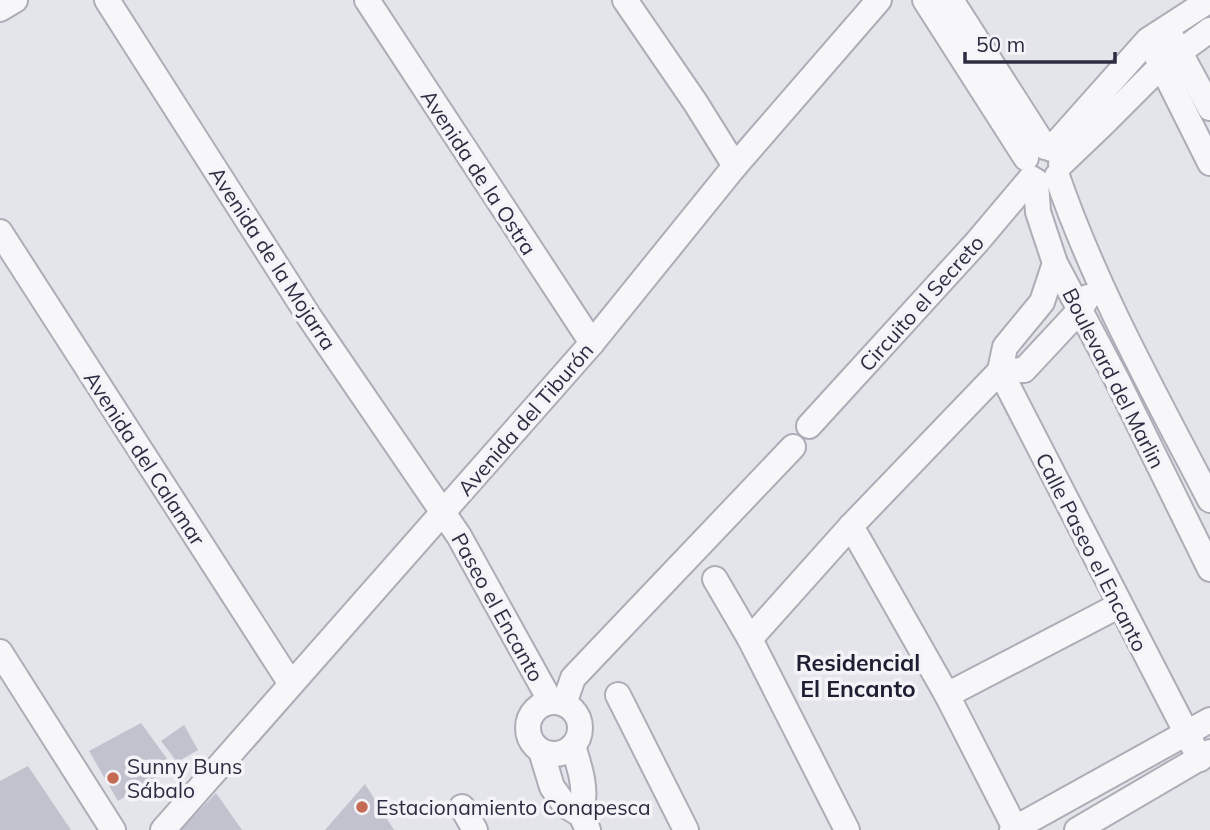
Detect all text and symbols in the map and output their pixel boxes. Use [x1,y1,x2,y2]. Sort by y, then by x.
scale bar [965,21,1116,65]
text: 50 m [976,31,1025,57]
street label: Avenida de la Ostra [416,84,542,260]
street label: Avenida de la Mojarra [204,162,342,354]
street label: Circuito el Secreto [853,230,989,376]
street label: Boulevard del Marlin [1057,284,1171,472]
street label: Avenida del Tiburón [452,337,598,501]
street label: Avenida del Calamar [79,366,211,550]
street label: Calle Paseo el Encanto [1031,448,1153,656]
street label: Paseo el Encanto [446,528,550,686]
district label: Residencial El Encanto [796,648,920,703]
place label: Sunny Buns Sábalo [127,753,242,803]
marker: Sunny Buns Sábalo [105,770,121,786]
place label: Estacionamiento Conapesca [376,794,651,820]
marker: Estacionamiento Conapesca [354,799,370,815]

